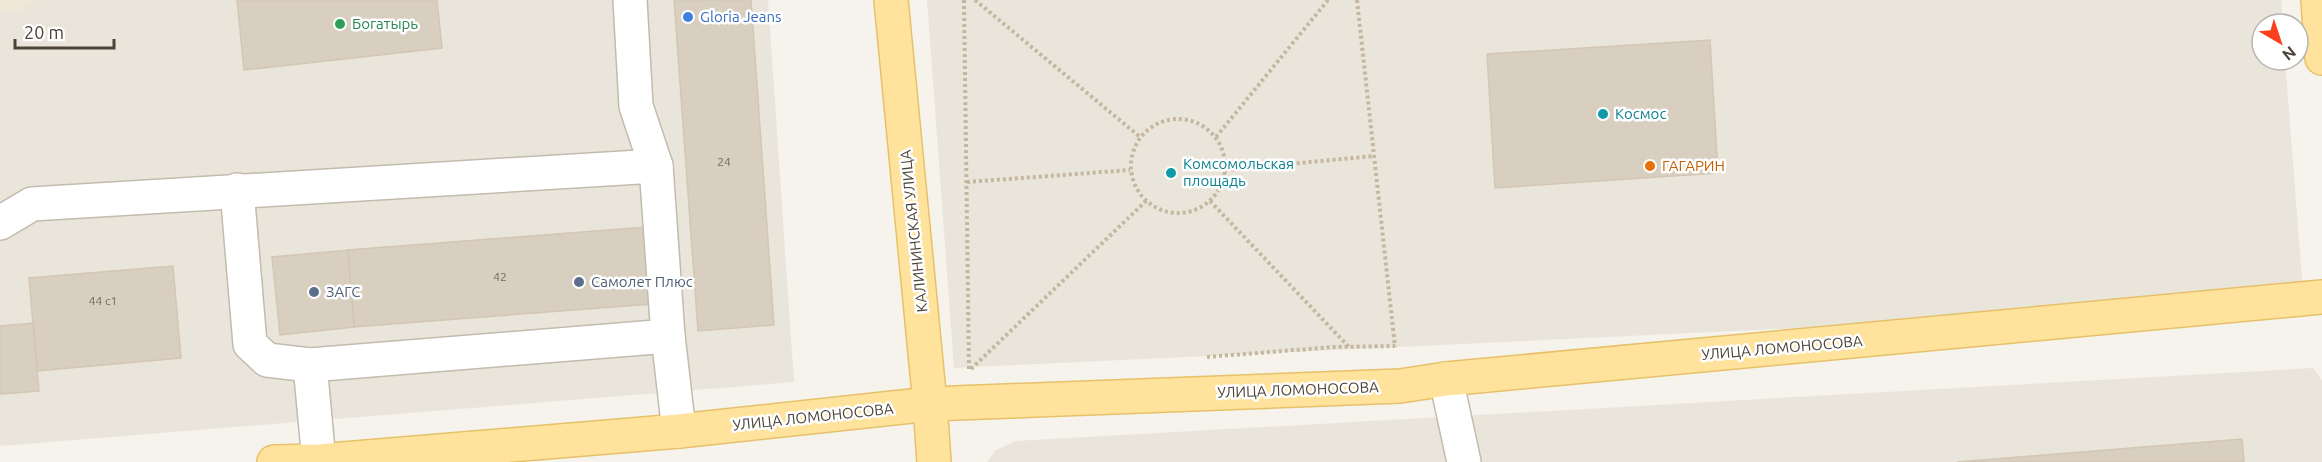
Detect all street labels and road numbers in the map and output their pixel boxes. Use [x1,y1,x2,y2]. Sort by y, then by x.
street label: КАЛИНИНСКАЯ УЛИЦА [896,149,930,313]
street label: УЛИЦА ЛОМОНОСОВА [1701,332,1863,363]
street label: УЛИЦА ЛОМОНОСОВА [1217,378,1379,401]
street label: УЛИЦА ЛОМОНОСОВА [732,400,894,433]

